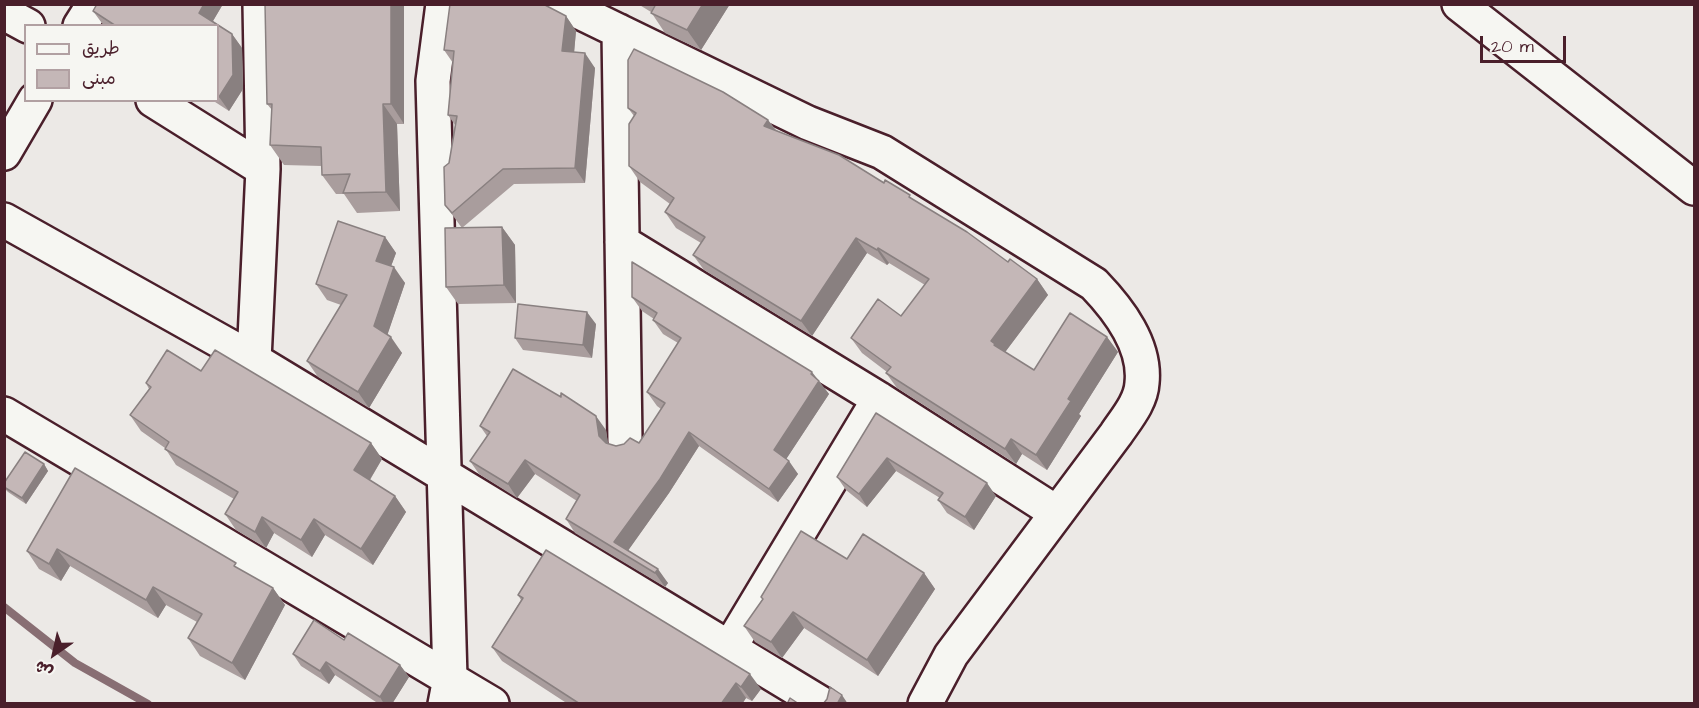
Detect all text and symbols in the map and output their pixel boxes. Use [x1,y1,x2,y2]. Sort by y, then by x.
legend [24,24,219,102]
scale bar [1483,24,1568,62]
text: 20 m [1491,34,1534,59]
text: طريق [82,36,120,61]
text: مبنى [82,66,116,91]
north arrow [24,624,84,684]
text: ش [30,655,57,683]

